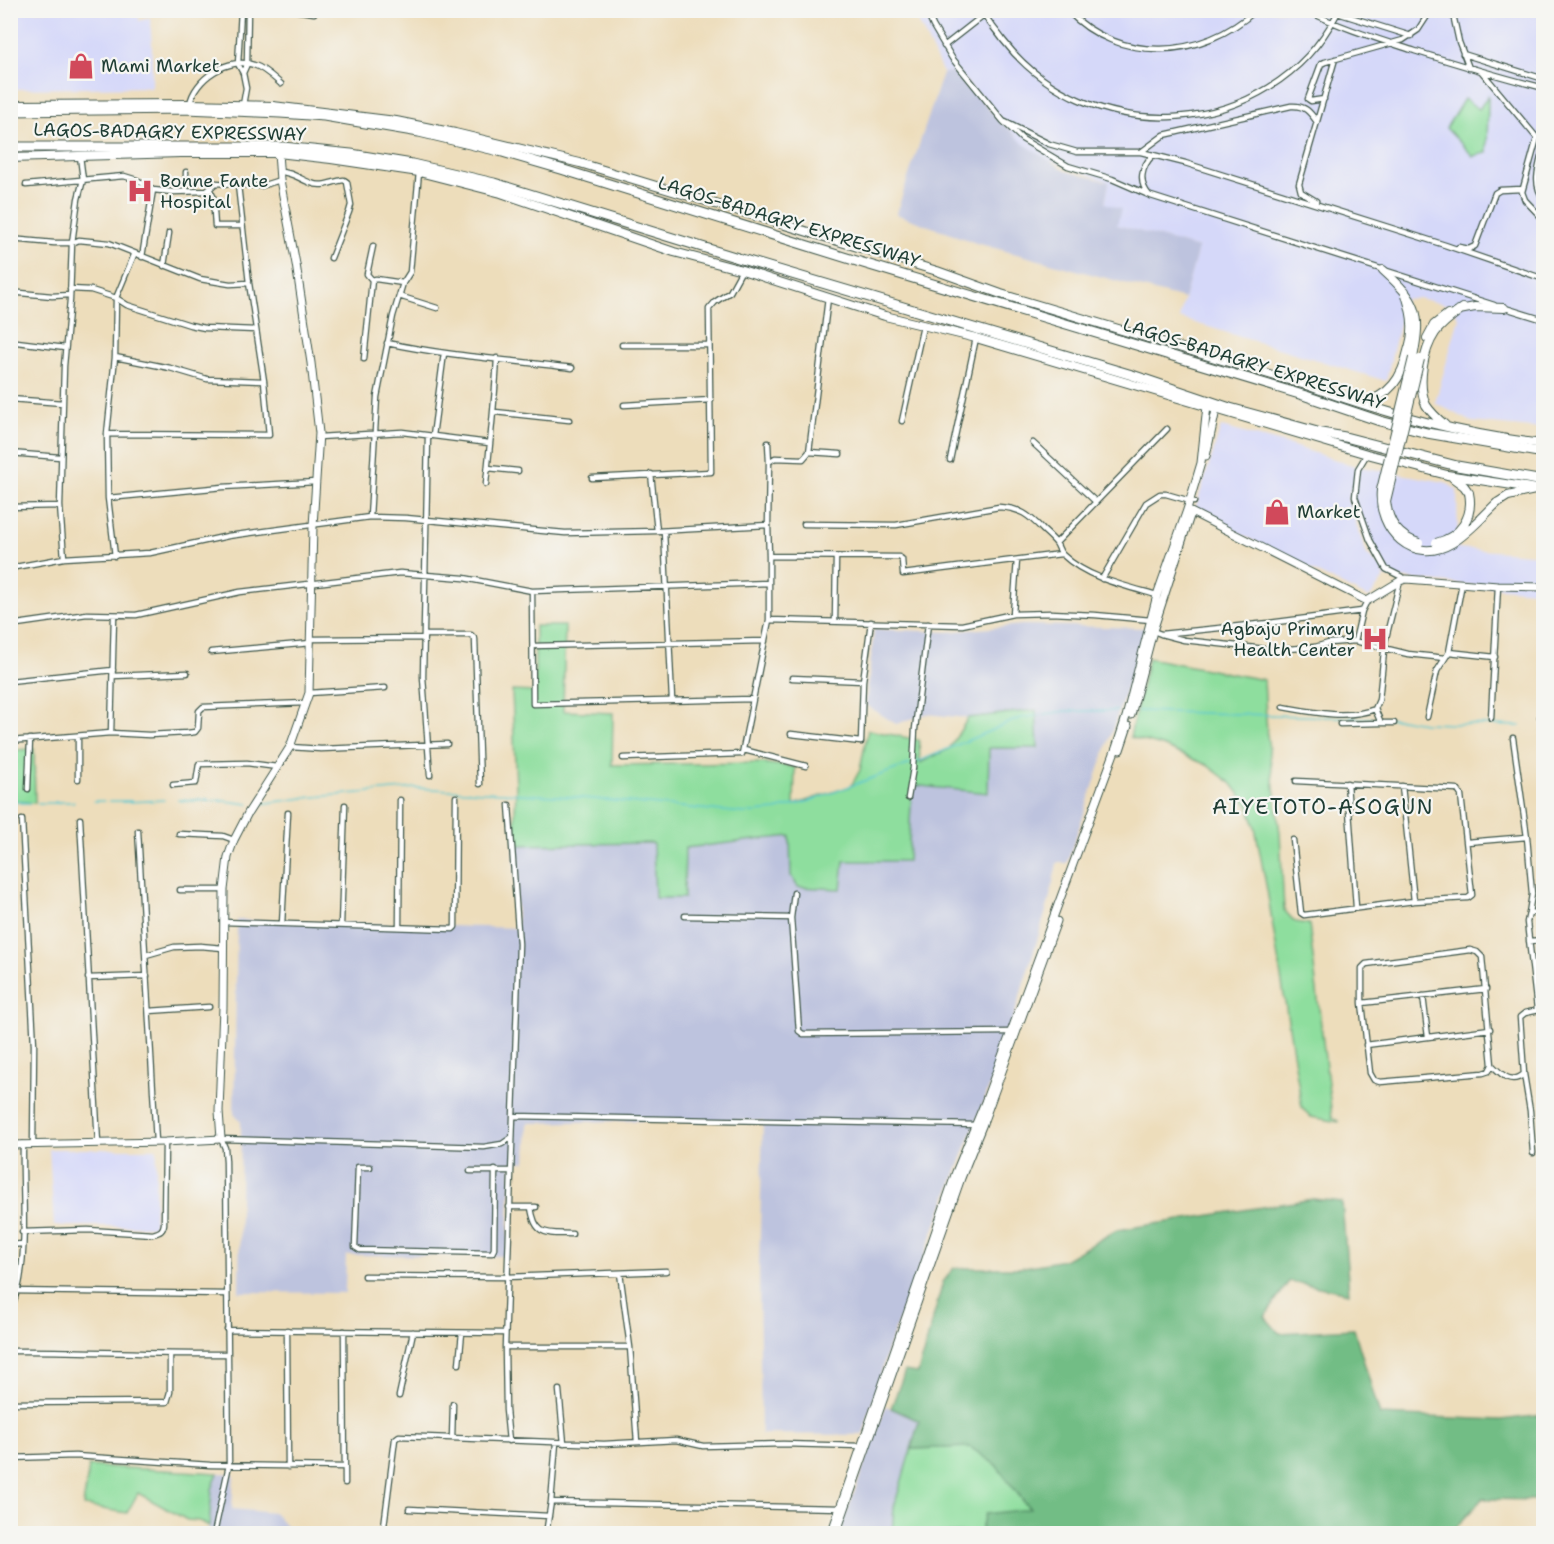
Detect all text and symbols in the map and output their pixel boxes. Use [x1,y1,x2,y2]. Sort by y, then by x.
shop icon: Mami Market [66,51,96,81]
place label: Mami Market [101,54,220,78]
street label: LAGOS-BADAGRY EXPRESSWAY [33,118,307,146]
place label: Bonne Fante Hospital [160,169,268,214]
street label: LAGOS-BADAGRY EXPRESSWAY [655,171,923,273]
hospital icon: Bonne Fante Hospital [125,176,155,206]
street label: LAGOS-BADAGRY EXPRESSWAY [1120,313,1388,415]
shop icon: Market [1262,497,1292,527]
place label: Market [1297,500,1361,524]
place label: Agbaju Primary Health Center [1220,617,1355,662]
hospital icon: Agbaju Primary Health Center [1360,624,1390,654]
district label: AIYETOTO-ASOGUN [1212,793,1434,821]

